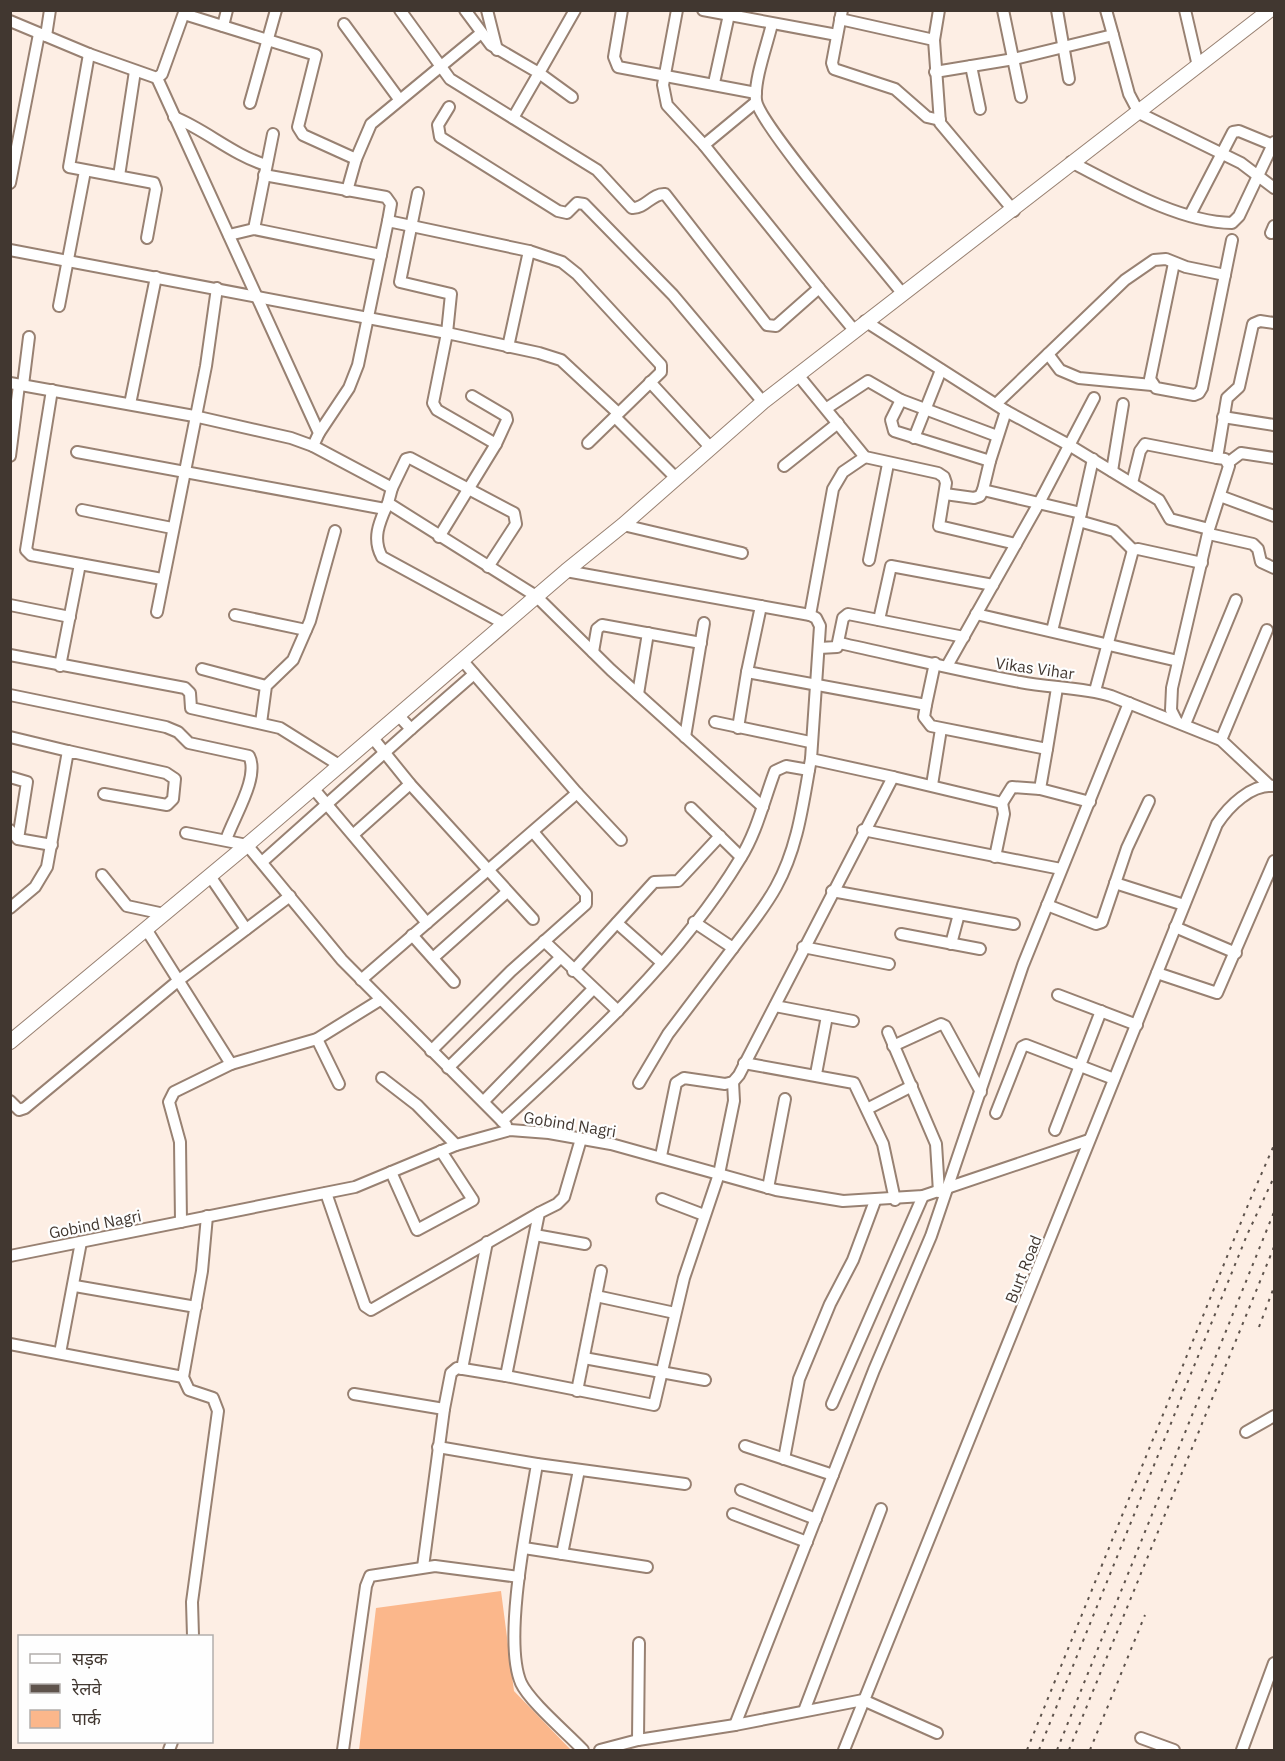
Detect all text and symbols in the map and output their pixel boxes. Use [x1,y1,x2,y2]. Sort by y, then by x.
street label: Vikas Vihar [994,653,1076,683]
street label: Gobind Nagri [522,1107,618,1141]
street label: Gobind Nagri [47,1205,143,1243]
street label: Burt Road [1000,1232,1046,1306]
legend [18,1635,213,1743]
text: सड़क [72,1647,109,1670]
text: रेलवे [71,1677,103,1700]
text: पार्क [72,1707,102,1730]

